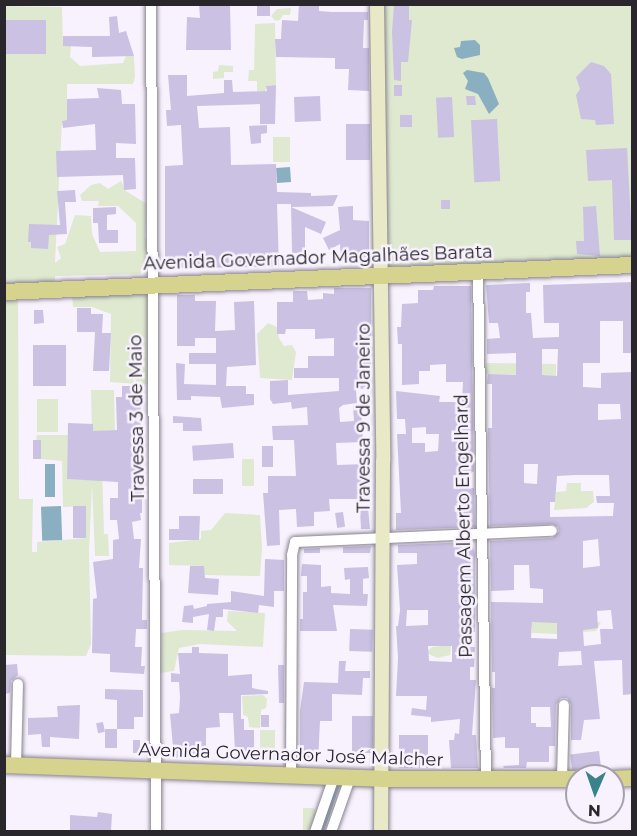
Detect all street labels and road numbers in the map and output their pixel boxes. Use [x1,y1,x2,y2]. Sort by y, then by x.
street label: Avenida Governador Magalhães Barata [143,241,493,275]
street label: Travessa 9 de Janeiro [353,323,375,513]
street label: Travessa 3 de Maio [125,334,149,502]
street label: Passagem Alberto Engelhard [451,394,477,658]
street label: Avenida Governador José Malcher [138,739,444,771]

